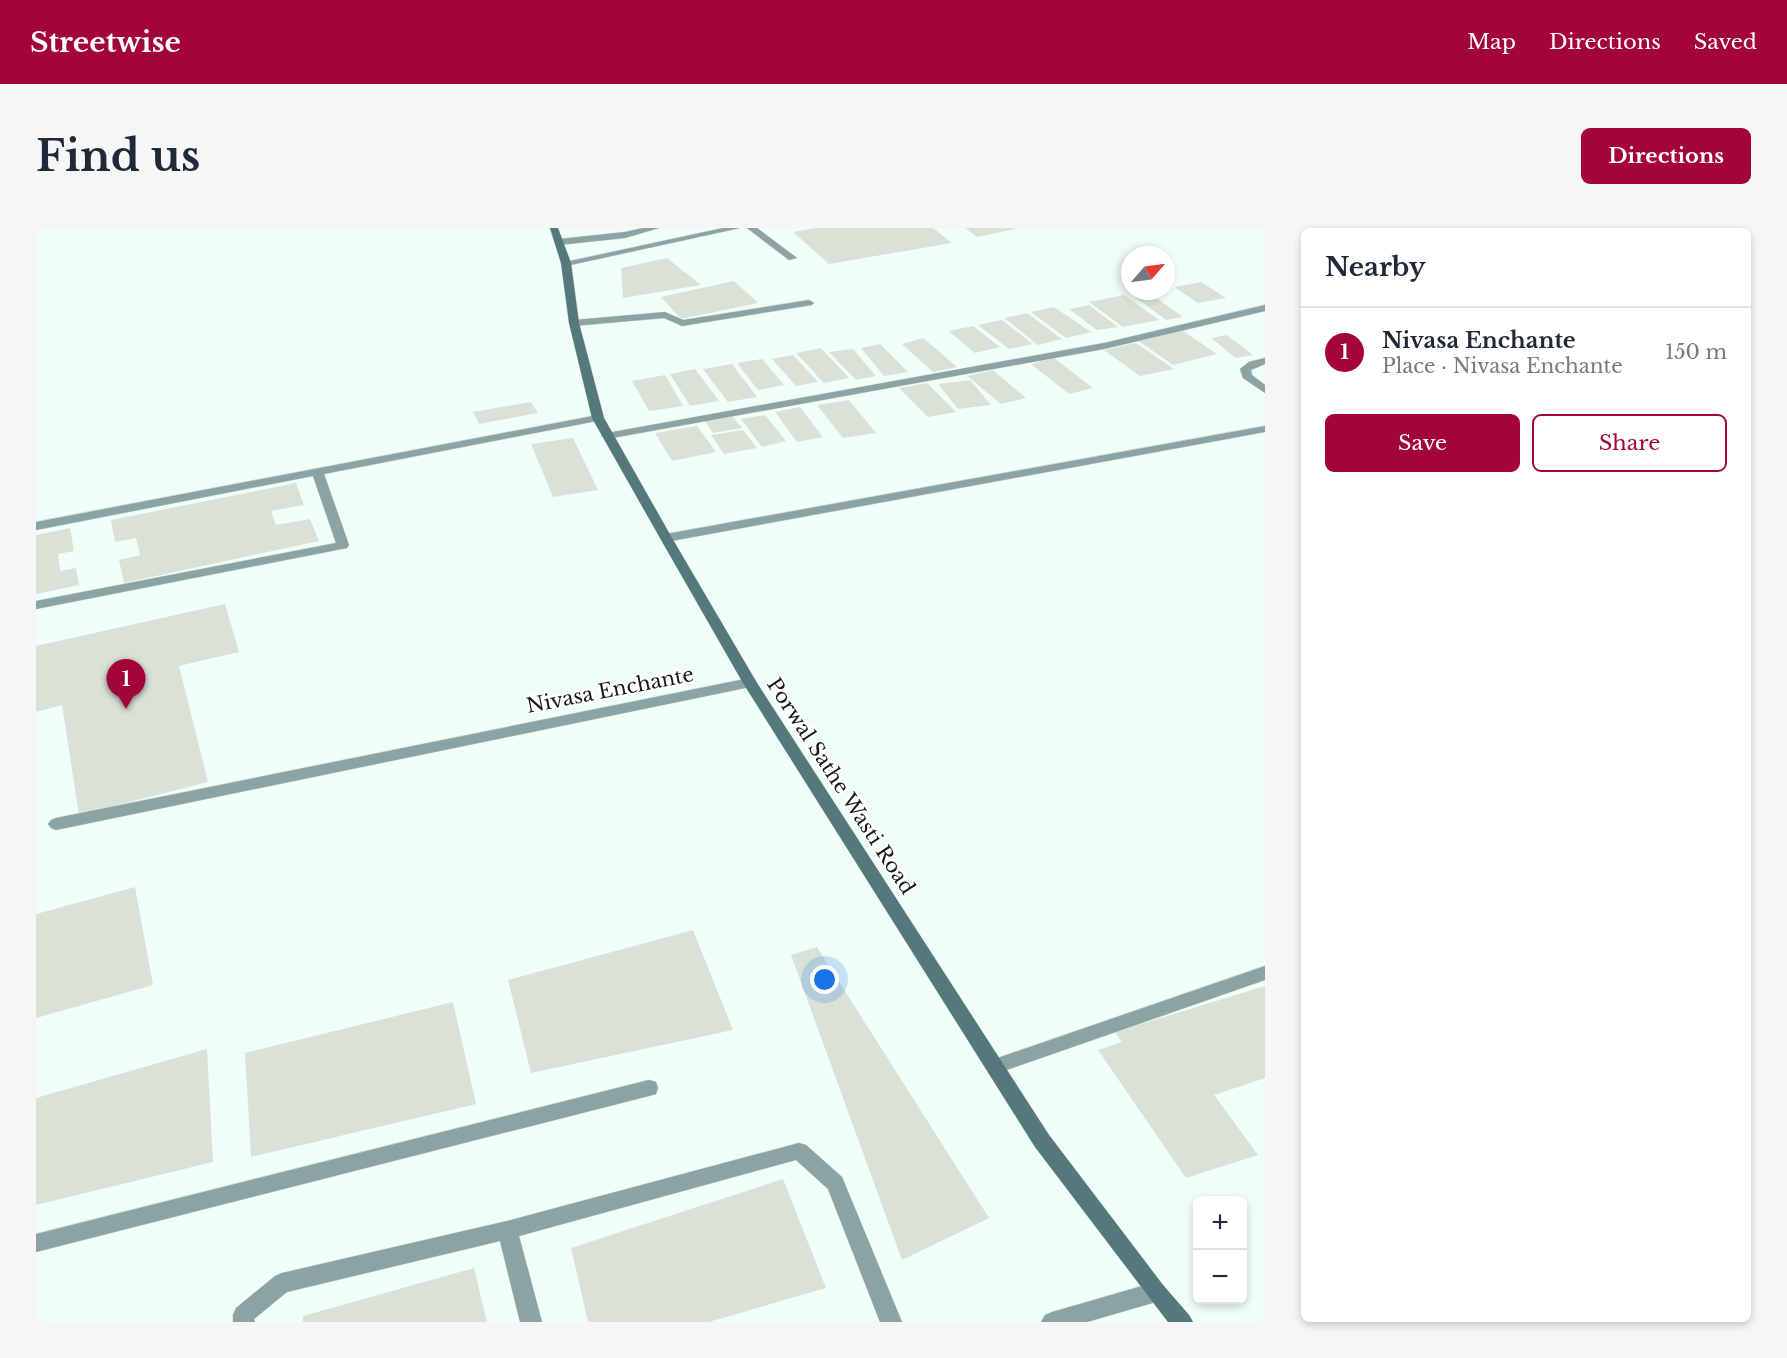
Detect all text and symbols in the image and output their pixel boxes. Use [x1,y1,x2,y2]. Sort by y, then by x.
text: Streetwise [30,25,181,60]
text: Map [1467,29,1516,55]
text: Directions [1549,29,1661,55]
text: Saved [1694,29,1757,55]
button: Directions [1581,128,1751,184]
text: Find us [36,130,200,182]
north arrow [1121,246,1175,300]
text: Nearby [1325,251,1426,283]
text: Nivasa Enchante [1382,327,1576,354]
text: 1 [1340,340,1349,364]
text: 150 m [1665,340,1727,364]
text: Place · Nivasa Enchante [1382,354,1623,378]
button: Save [1325,414,1520,472]
button: Share [1532,414,1727,472]
pin: 1 [106,660,146,709]
street label: Nivasa Enchante [524,662,696,718]
street label: Porwal Sathe Wasti Road [762,673,920,899]
your location [810,965,839,994]
map controls [1193,1196,1247,1304]
button: + [1193,1196,1247,1250]
button: − [1193,1250,1247,1304]

